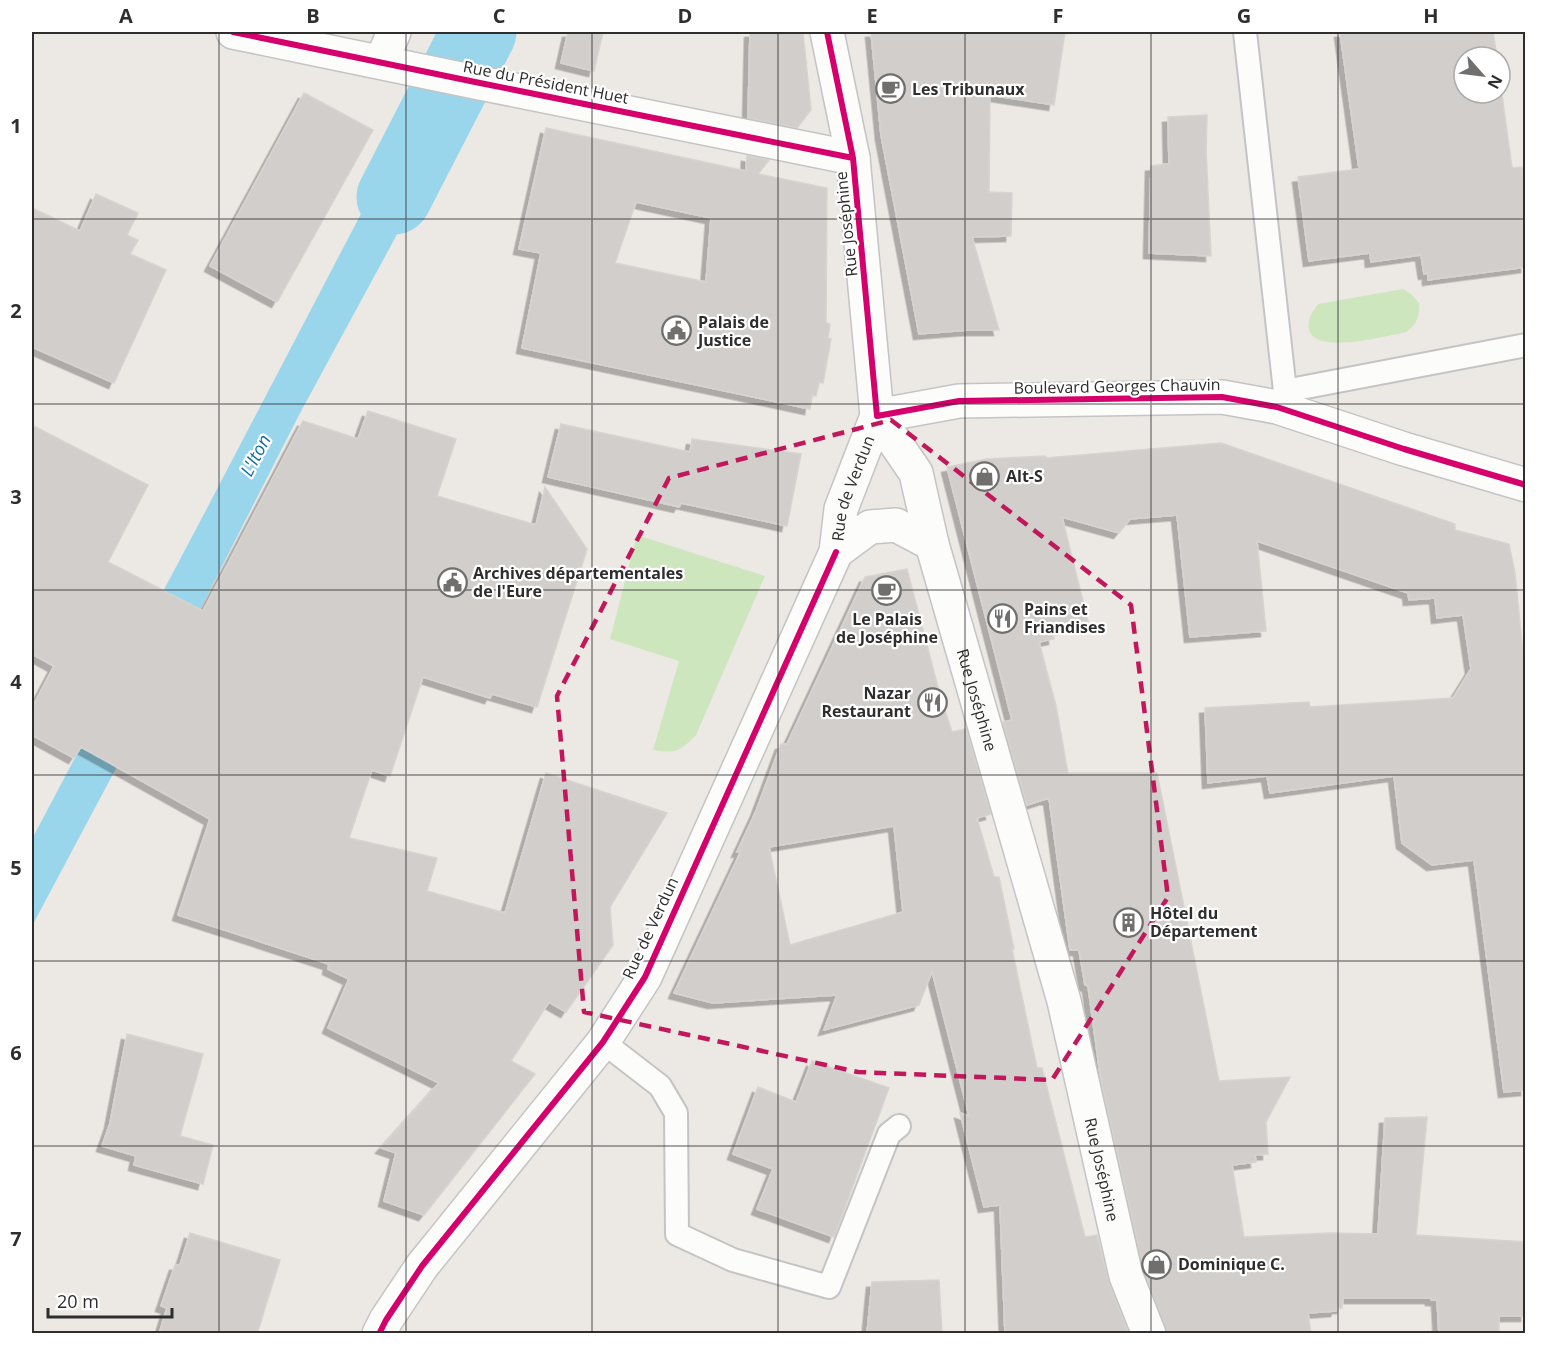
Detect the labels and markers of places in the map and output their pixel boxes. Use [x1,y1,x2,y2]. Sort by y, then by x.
cafe icon: Les Tribunaux [875,73,907,105]
place label: Les Tribunaux [912,78,1025,100]
place label: Palais de Justice [696,311,769,351]
public building icon: Palais de Justice [661,315,693,347]
shop icon: Alt-S [969,460,1001,492]
place label: Alt-S [1006,465,1043,487]
place label: Archives départementales de l'Eure [473,562,683,602]
public building icon: Archives départementales de l'Eure [436,566,468,598]
cafe icon: Le Palais de Joséphine [871,575,903,607]
place label: Pains et Friandises [1024,598,1106,638]
restaurant icon: Pains et Friandises [987,602,1019,634]
place label: Le Palais de Joséphine [836,608,938,648]
place label: Nazar Restaurant [822,682,911,722]
restaurant icon: Nazar Restaurant [916,686,948,718]
place label: Hôtel du Département [1150,902,1257,942]
building icon: Hôtel du Département [1113,906,1145,938]
shop icon: Dominique C. [1141,1248,1173,1280]
place label: Dominique C. [1178,1253,1285,1275]

